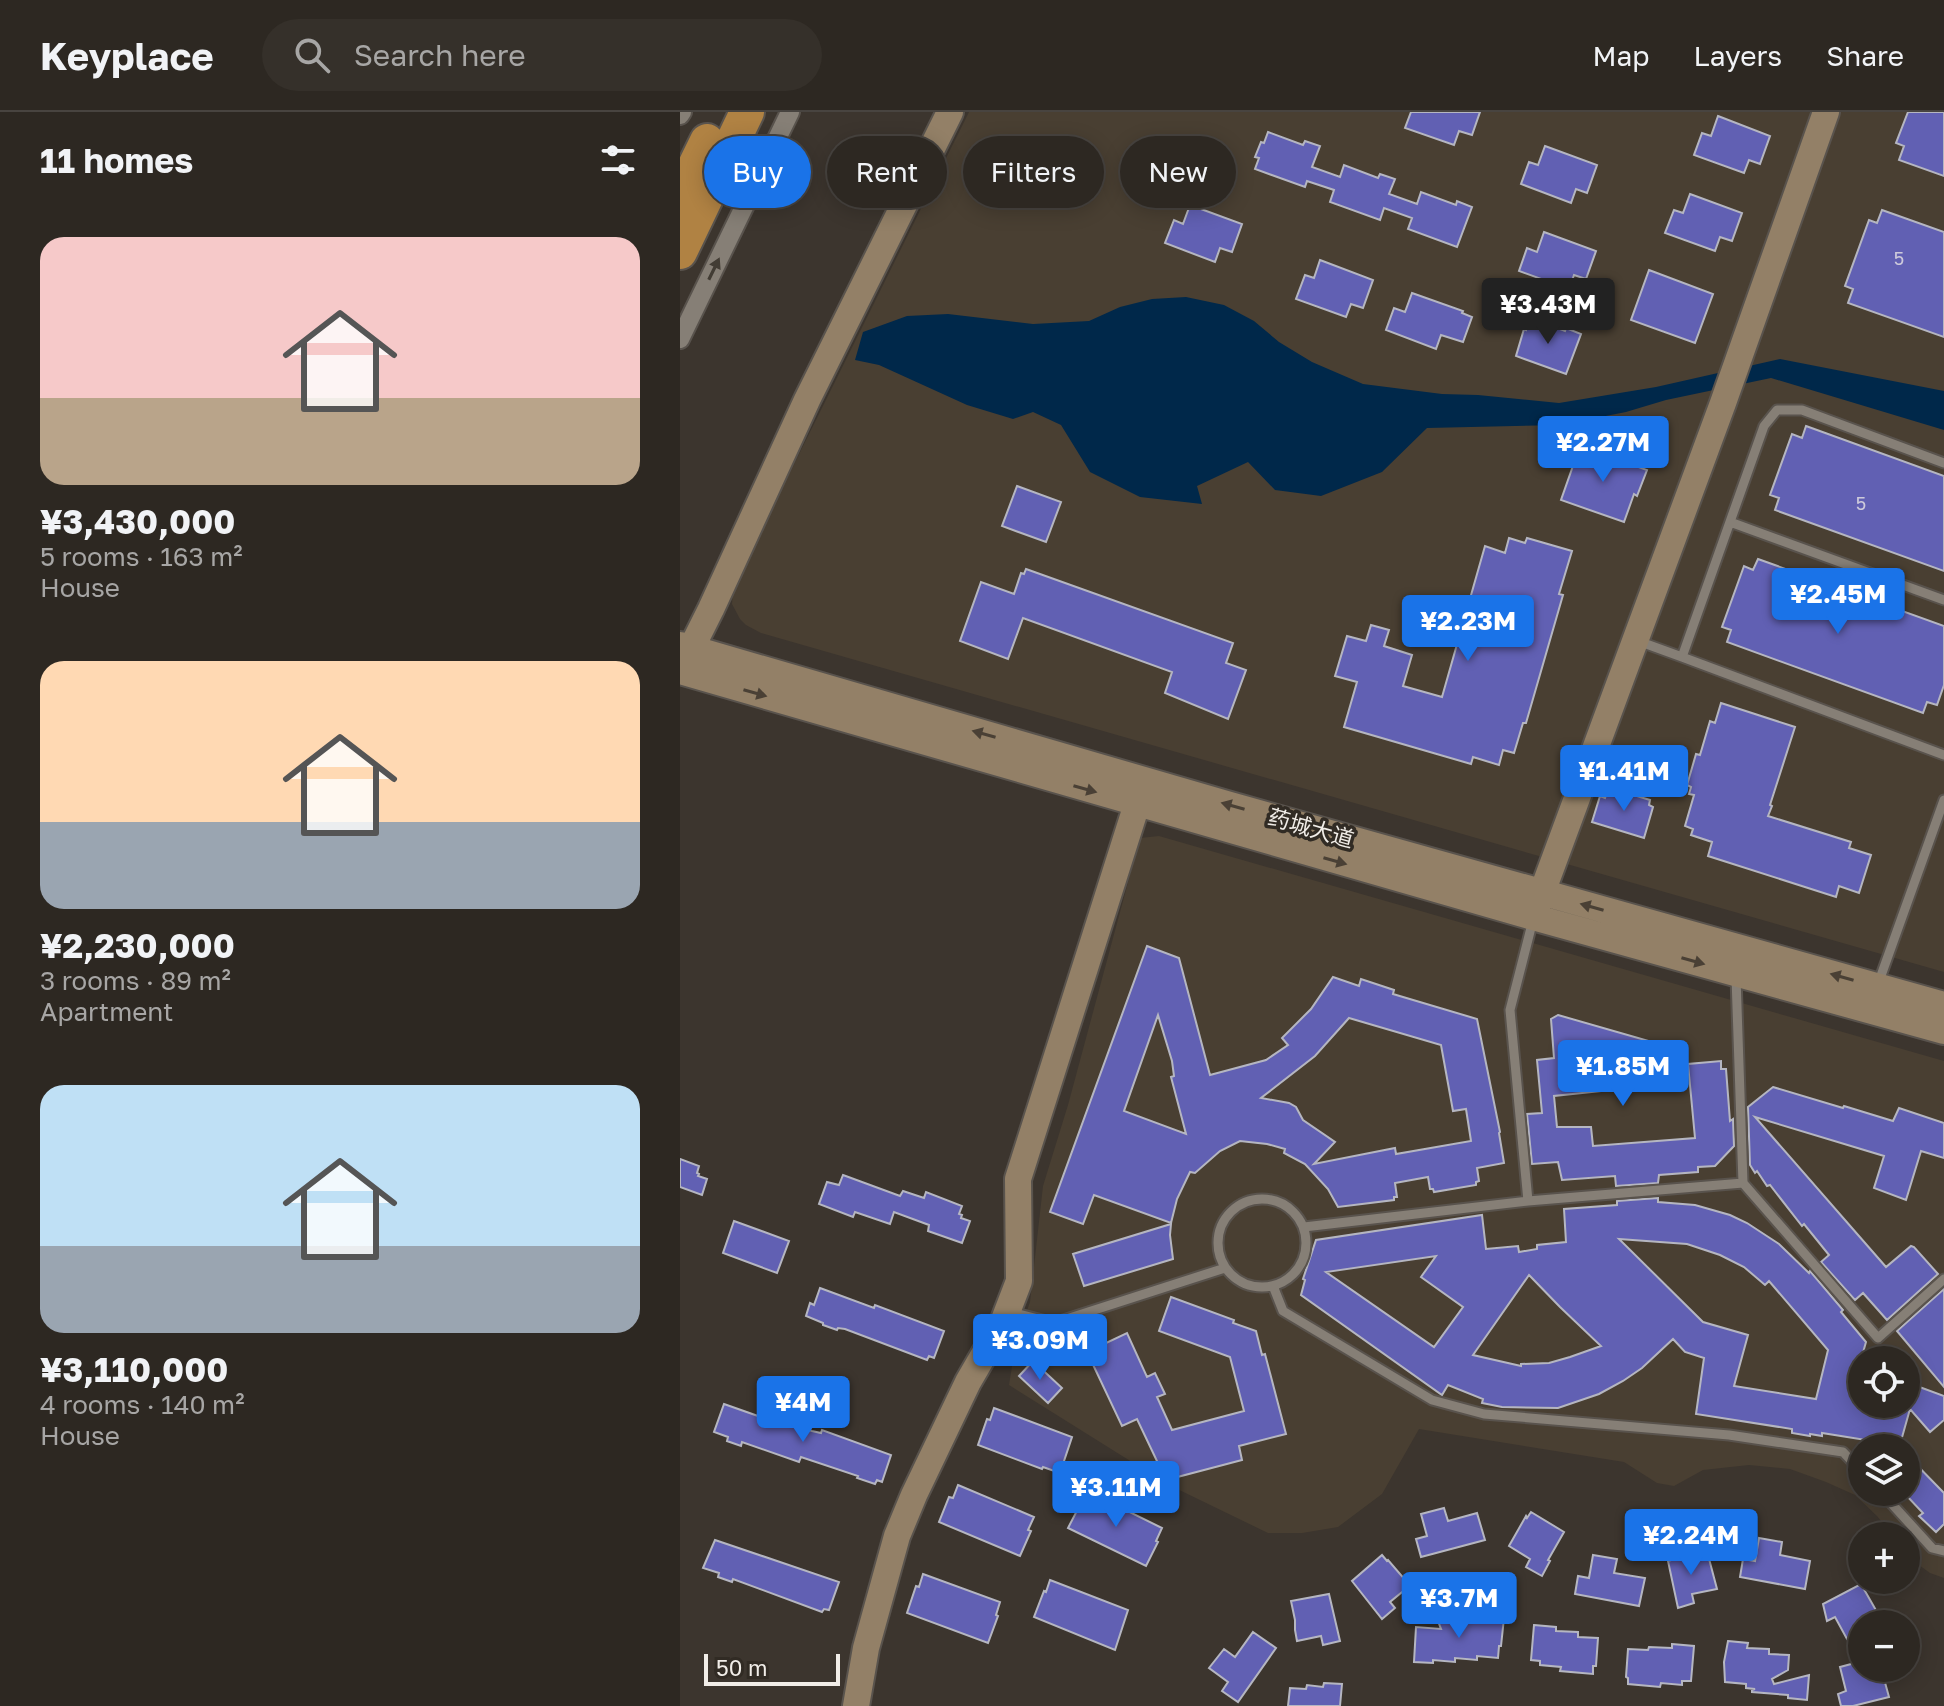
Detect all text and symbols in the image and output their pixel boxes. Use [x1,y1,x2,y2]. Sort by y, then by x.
search box [262,19,822,91]
text: Keyplace [40,33,214,78]
icon: search [290,33,334,77]
text: Search here [354,37,526,73]
text: Map [1592,39,1650,72]
text: Layers [1694,39,1782,72]
text: Share [1826,39,1904,72]
chip: Buy [704,136,811,208]
chip: Rent [827,136,947,208]
chip: Filters [963,136,1104,208]
chip: New [1120,136,1236,208]
icon: filters [596,138,640,182]
text: 11 homes [40,140,193,180]
house number: 5 [1894,247,1904,269]
one-way arrow [707,257,721,281]
pin: ¥3.43M [1483,278,1613,346]
text: ¥3.43M [1500,288,1596,319]
icon: home [268,289,412,433]
pin: ¥2.27M [1538,416,1668,484]
text: ¥2.27M [1556,426,1650,457]
house number: 5 [1856,492,1866,514]
text: ¥3,430,000 [40,501,235,541]
text: 5 rooms · 163 m² [40,541,243,572]
pin: ¥2.45M [1773,568,1903,636]
text: House [40,572,120,603]
text: ¥2.45M [1790,578,1886,609]
pin: ¥2.23M [1403,595,1533,663]
text: ¥2.23M [1420,605,1516,636]
one-way arrow [743,687,767,700]
icon: home [268,713,412,857]
one-way arrow [971,727,995,740]
pin: ¥1.41M [1559,745,1689,813]
text: ¥1.41M [1578,755,1670,786]
one-way arrow [1074,783,1098,796]
one-way arrow [1221,799,1245,812]
street label: 药城大道 [1265,802,1357,853]
one-way arrow [1323,855,1348,867]
one-way arrow [1579,900,1604,912]
text: ¥2,230,000 [40,925,235,965]
one-way arrow [1682,955,1706,968]
text: 3 rooms · 89 m² [40,965,231,996]
one-way arrow [1829,970,1853,983]
text: Apartment [40,996,173,1027]
pin: ¥1.85M [1558,1040,1688,1108]
text: ¥1.85M [1576,1050,1670,1081]
icon: home [268,1137,412,1281]
pin: ¥3.09M [975,1314,1105,1382]
text: ¥3.09M [991,1324,1089,1355]
map controls [1848,1346,1920,1682]
button: locate [1848,1346,1920,1418]
text: ¥3,110,000 [40,1349,228,1389]
pin: ¥4M [764,1376,842,1444]
text: ¥4M [775,1386,831,1417]
text: 4 rooms · 140 m² [40,1389,245,1420]
text: House [40,1420,120,1451]
button: layers [1848,1434,1920,1506]
pin: ¥3.11M [1051,1461,1181,1529]
text: ¥3.11M [1070,1471,1162,1502]
pin: ¥2.24M [1626,1509,1756,1577]
text: ¥2.24M [1643,1519,1739,1550]
button: + [1848,1522,1920,1594]
pin: ¥3.7M [1403,1572,1515,1640]
text: ¥3.7M [1420,1582,1498,1613]
button: − [1848,1610,1920,1682]
scale bar [704,1650,840,1686]
text: 50 m [716,1654,767,1681]

